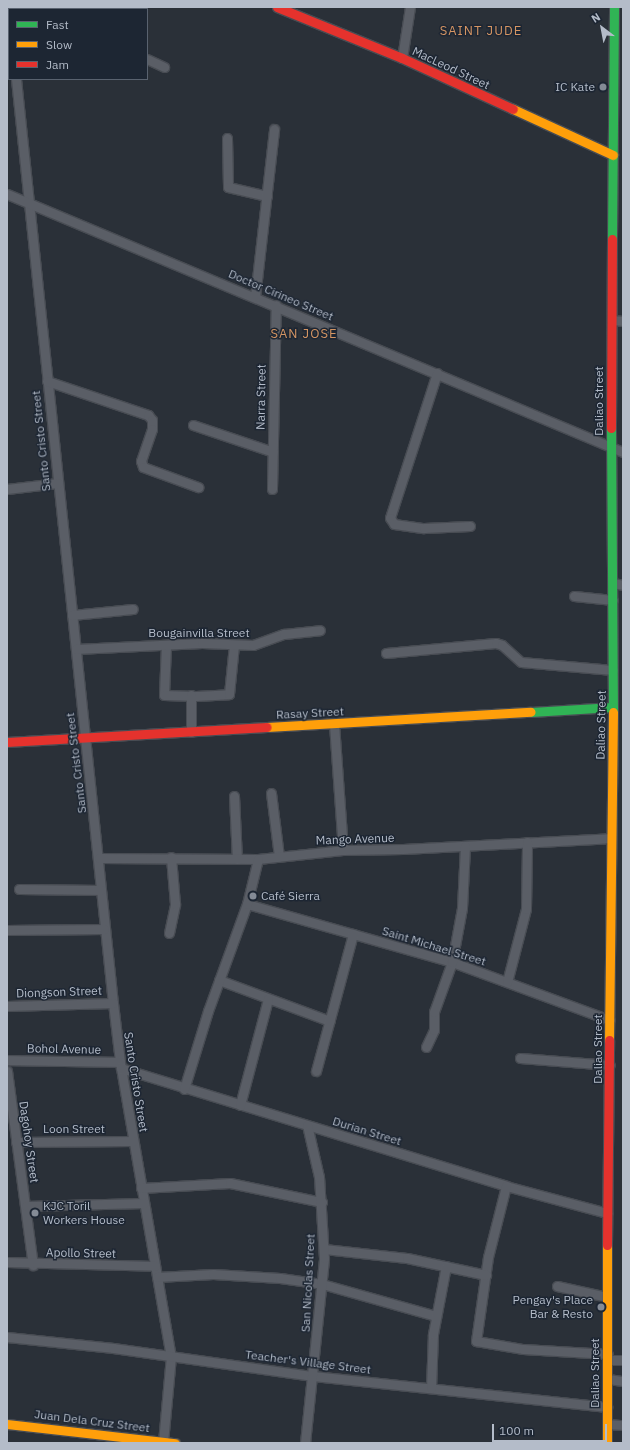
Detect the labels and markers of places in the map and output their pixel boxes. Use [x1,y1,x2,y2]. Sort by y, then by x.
place label: IC Kate [555,80,595,94]
marker: IC Kate [598,82,608,92]
place label: Café Sierra [261,889,320,903]
marker: Café Sierra [248,891,258,901]
place label: KJC Toril Workers House [43,1199,125,1227]
marker: KJC Toril Workers House [30,1208,40,1218]
place label: Pengay's Place Bar & Resto [513,1293,593,1321]
marker: Pengay's Place Bar & Resto [596,1302,606,1312]

